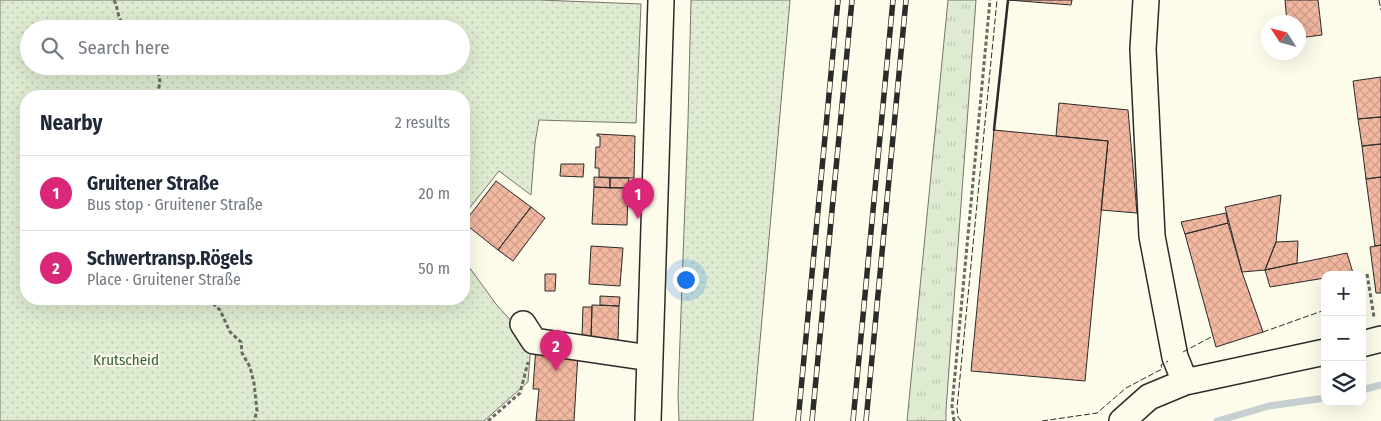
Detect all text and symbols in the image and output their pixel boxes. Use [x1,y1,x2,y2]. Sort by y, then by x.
north arrow [1261,15,1306,60]
search box [20,20,470,75]
icon: search [38,34,66,62]
text: Search here [78,36,170,59]
text: Nearby [40,110,102,136]
text: 2 results [395,113,450,132]
text: Gruitener Straße [87,172,219,195]
pin: 1 [622,178,654,219]
text: 1 [53,184,59,203]
text: 20 m [419,184,450,203]
text: Bus stop · Gruitener Straße [87,195,263,214]
text: Schwertransp.Rögels [87,247,253,270]
text: 2 [52,259,60,278]
text: 50 m [418,259,450,278]
your location [673,267,699,293]
text: Place · Gruitener Straße [87,270,241,289]
map controls [1321,271,1366,406]
button: + [1321,271,1366,316]
button: − [1321,316,1366,361]
pin: 2 [540,330,572,371]
park label: Krutscheid [93,351,159,369]
button: layers [1321,361,1366,406]

